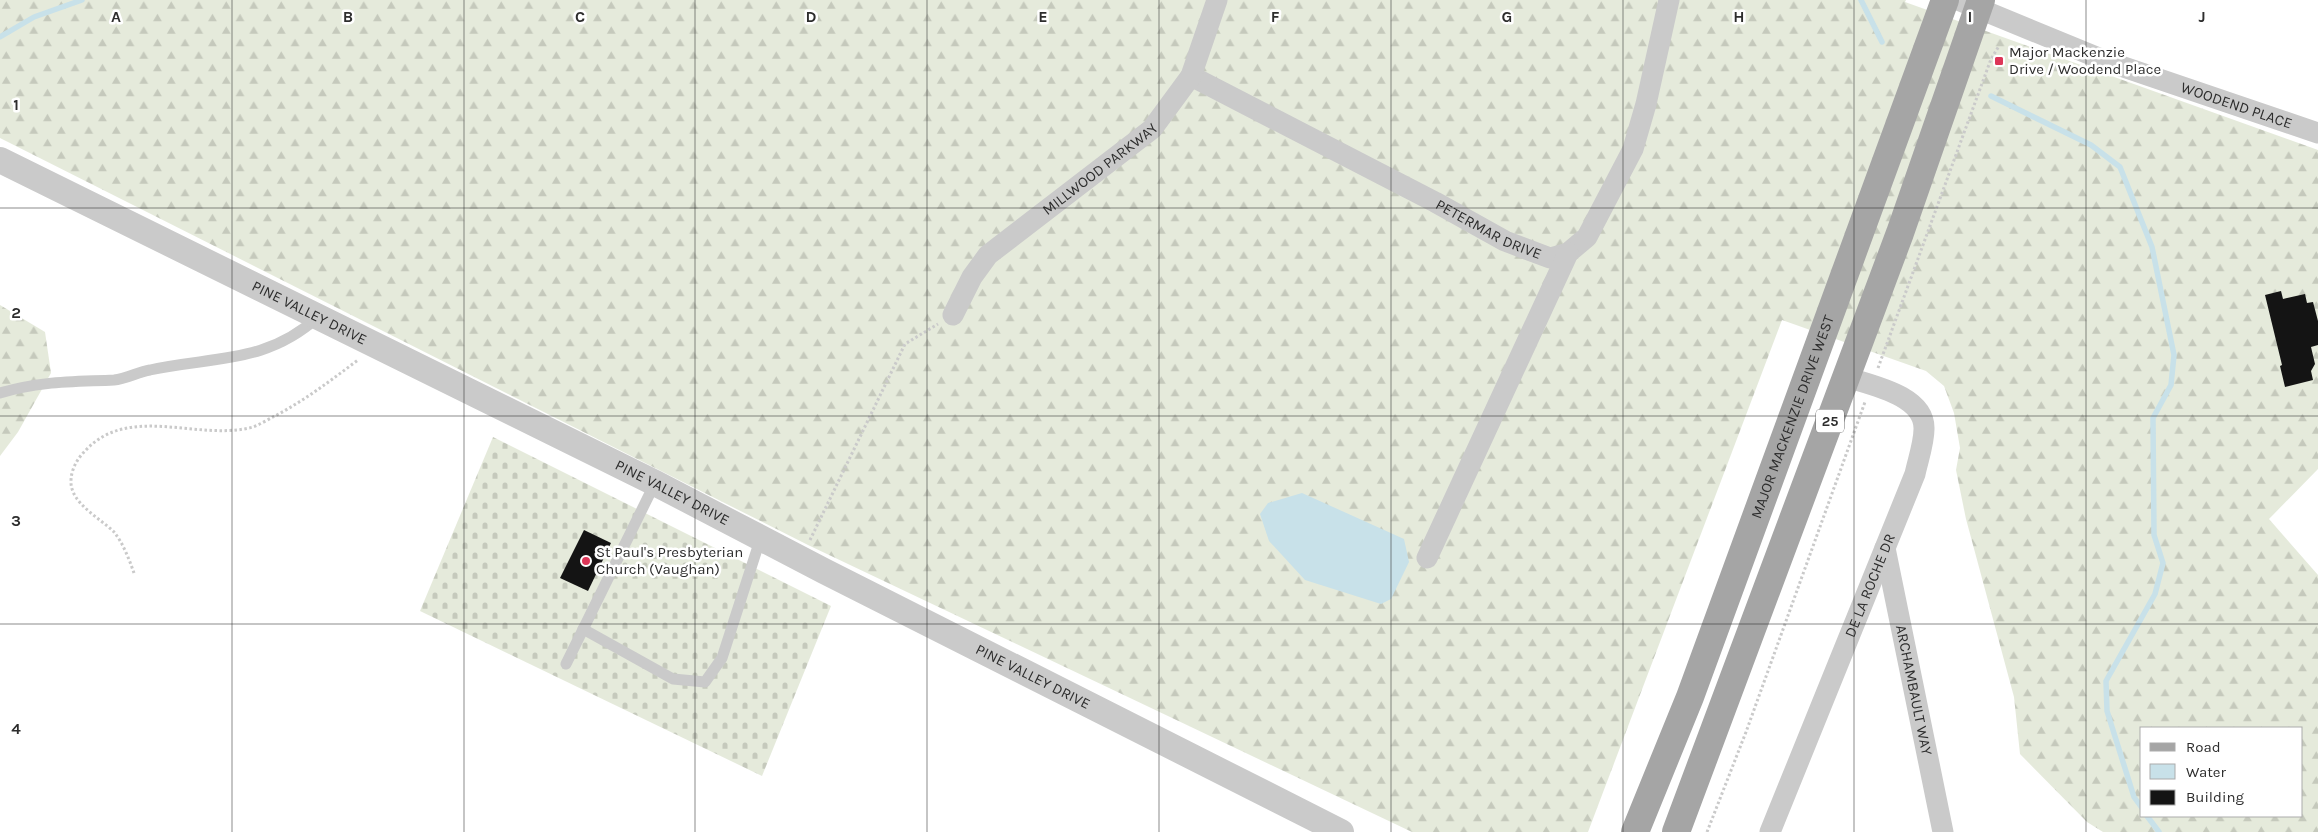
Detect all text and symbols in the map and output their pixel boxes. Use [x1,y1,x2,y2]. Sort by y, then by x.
text: A [111,7,121,26]
text: B [343,7,353,26]
text: C [575,7,585,26]
text: D [806,7,817,26]
text: E [1038,7,1048,26]
text: F [1271,7,1280,26]
text: G [1502,7,1512,26]
text: H [1733,7,1745,26]
text: I [1968,7,1972,26]
text: J [2198,7,2206,26]
place label: Major Mackenzie Drive / Woodend Place [2009,43,2161,78]
marker: Major Mackenzie Drive / Woodend Place [1993,55,2005,67]
street label: WOODEND PLACE [2179,78,2295,133]
text: 1 [13,95,19,114]
street label: MILLWOOD PARKWAY [1039,119,1163,219]
street label: PETERMAR DRIVE [1433,195,1544,263]
street label: PINE VALLEY DRIVE [249,277,370,348]
text: 2 [11,303,21,322]
street label: MAJOR MACKENZIE DRIVE WEST [1747,312,1838,521]
road number: 25 [1816,410,1844,432]
street label: PINE VALLEY DRIVE [612,456,732,529]
text: 3 [11,511,21,530]
street label: DE LA ROCHE DR [1841,531,1899,640]
place label: St Paul's Presbyterian Church (Vaughan) [596,543,743,578]
marker: St Paul's Presbyterian Church (Vaughan) [580,555,592,567]
street label: ARCHAMBAULT WAY [1892,623,1936,758]
street label: PINE VALLEY DRIVE [973,640,1093,713]
text: 4 [11,719,21,738]
legend [2140,727,2303,817]
text: Road [2186,738,2221,756]
text: Water [2186,763,2227,781]
text: Building [2186,788,2244,806]

